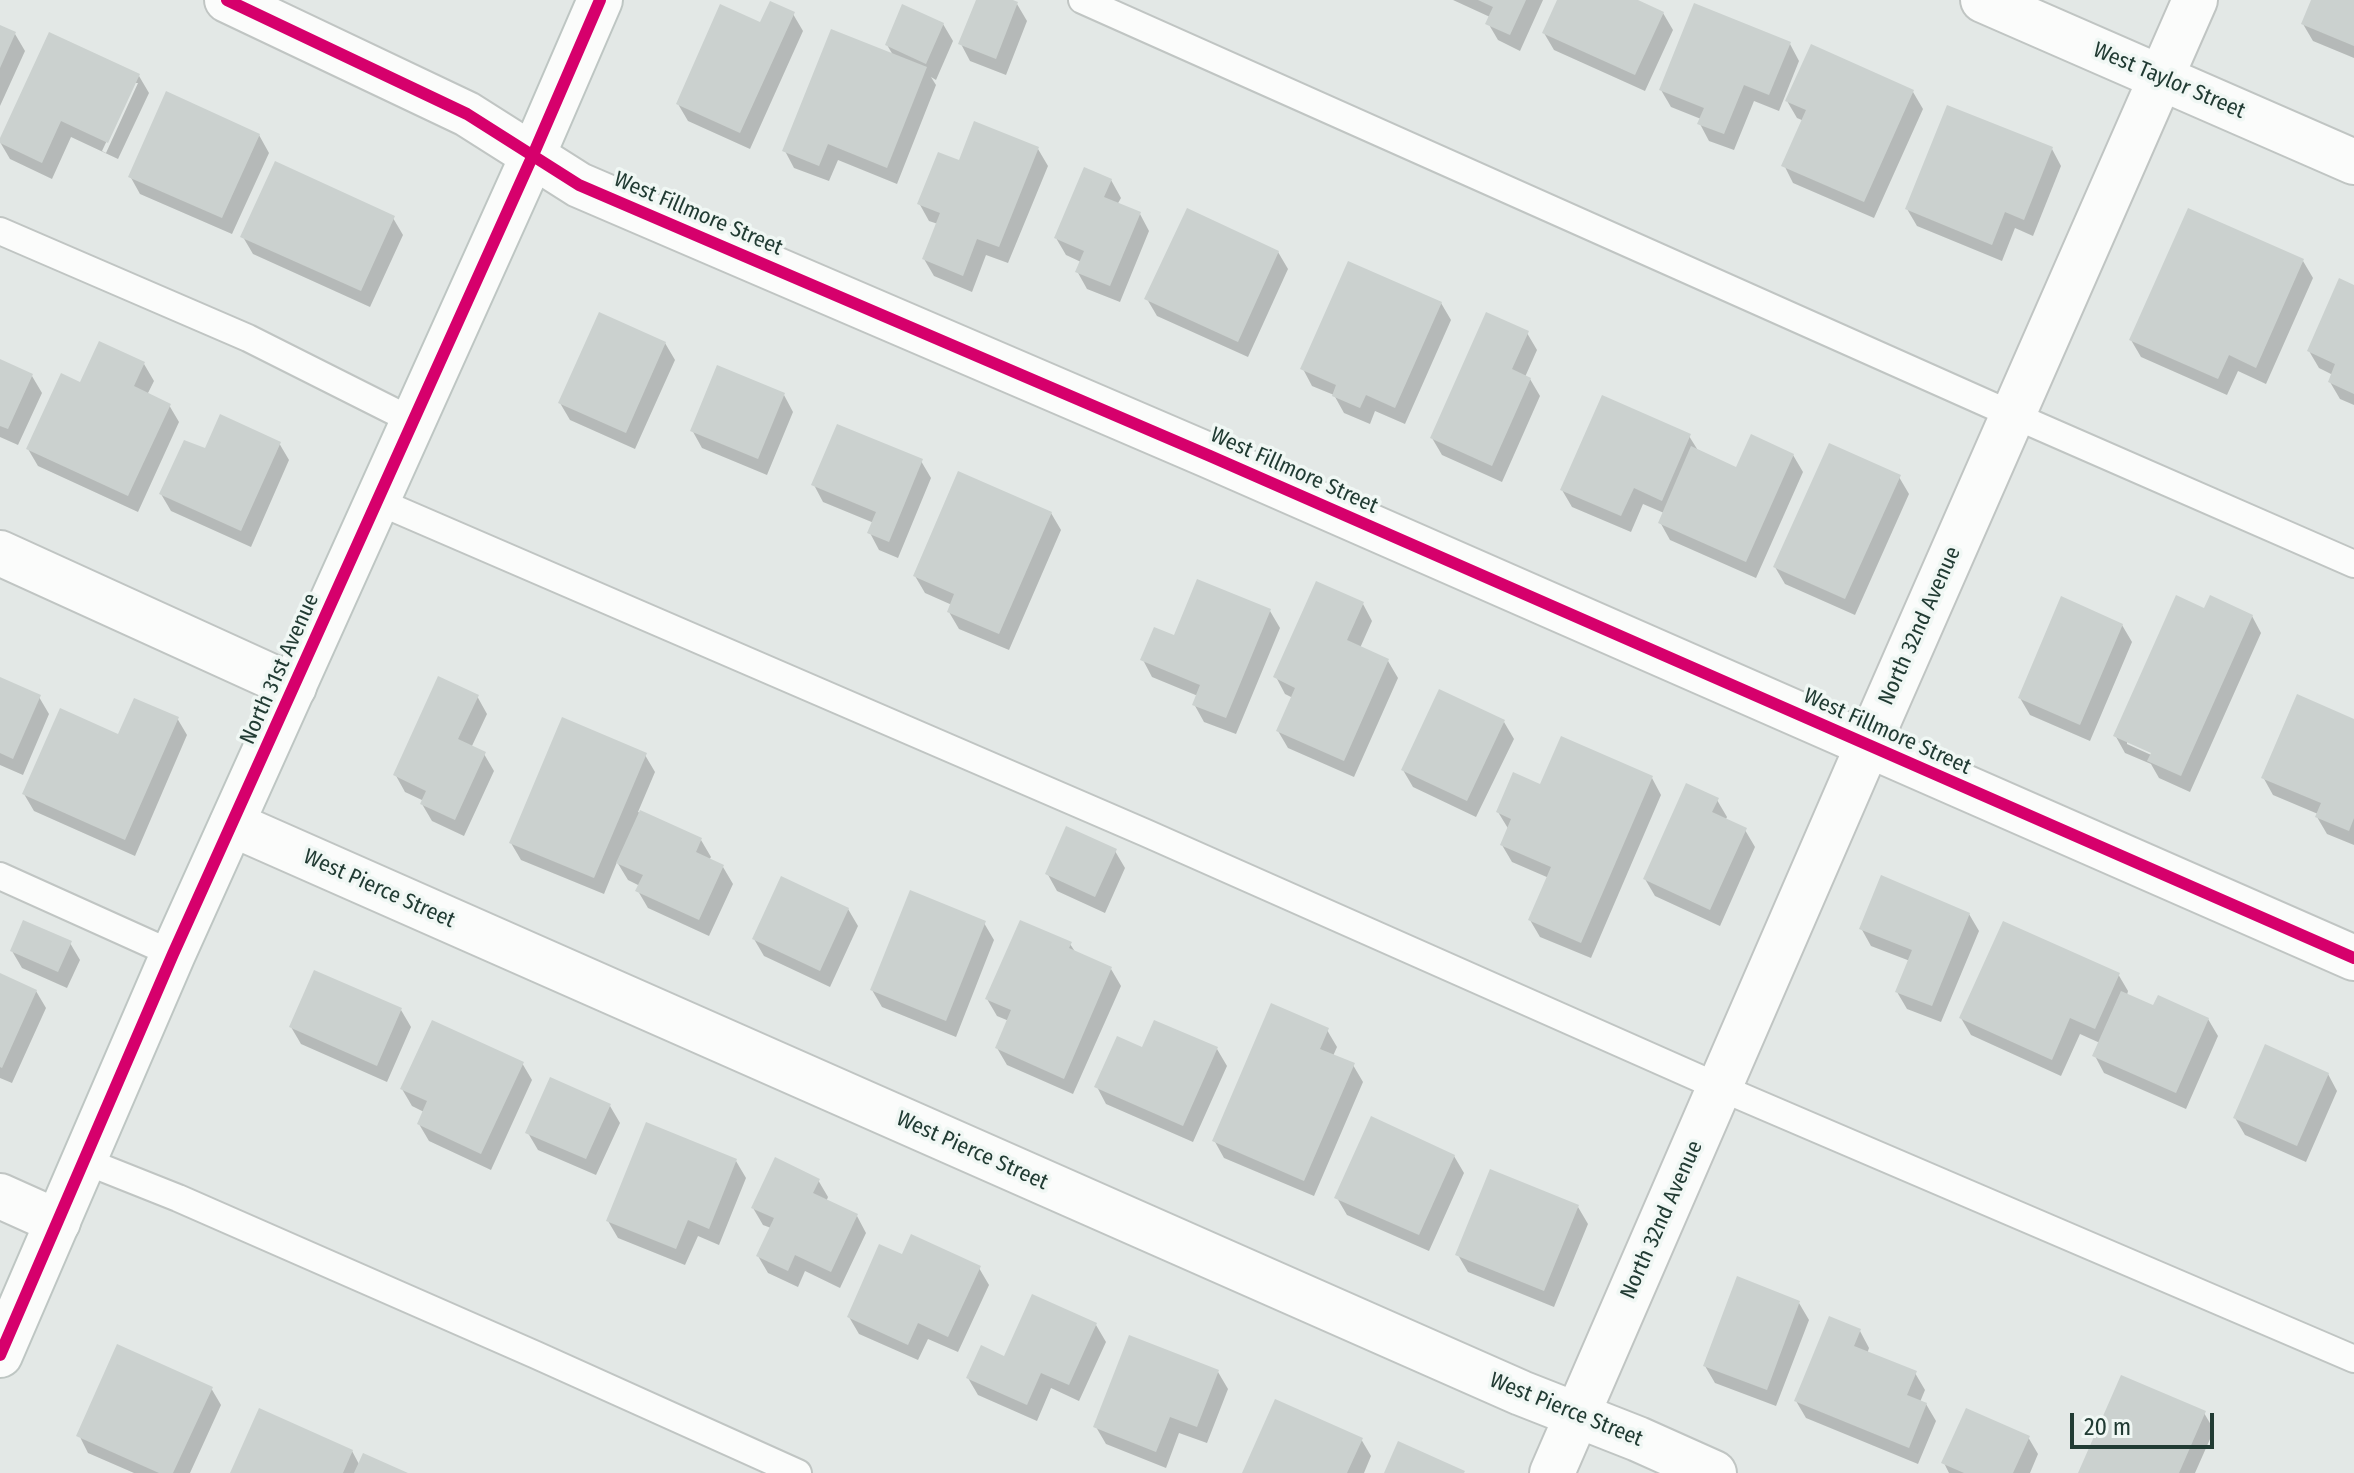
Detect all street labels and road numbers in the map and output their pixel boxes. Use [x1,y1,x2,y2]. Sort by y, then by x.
street label: West Taylor Street [2089,37,2249,125]
street label: West Fillmore Street [610,167,786,261]
street label: West Fillmore Street [1206,422,1382,520]
street label: North 32nd Avenue [1873,543,1967,709]
street label: North 31st Avenue [235,589,325,749]
street label: West Fillmore Street [1799,683,1975,781]
street label: West Pierce Street [299,844,459,934]
street label: West Pierce Street [892,1106,1052,1196]
street label: North 32nd Avenue [1615,1137,1709,1303]
street label: West Pierce Street [1485,1367,1647,1453]

